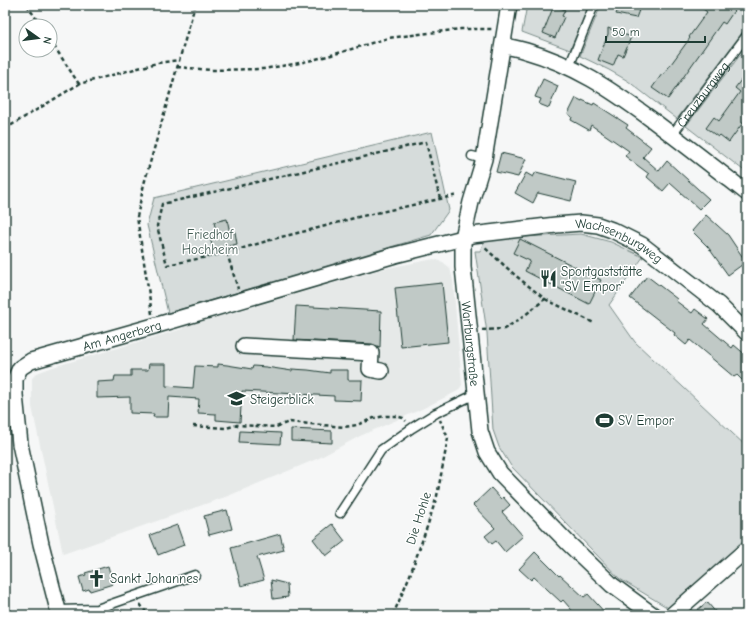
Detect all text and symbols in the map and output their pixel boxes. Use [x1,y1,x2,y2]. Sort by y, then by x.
north arrow [18,18,58,58]
scale bar [606,18,705,44]
text: 50 m [612,25,640,39]
text: N [40,35,54,45]
street label: Creuzburgweg [674,59,732,130]
street label: Wachsenburgweg [575,216,666,266]
park label: Friedhof Hochheim [182,227,238,257]
place label: Sportgaststätte "SV Empor" [561,264,643,294]
restaurant icon: Sportgaststätte "SV Empor" [538,268,558,288]
street label: Wartburgstraße [459,301,482,388]
street label: Am Angerberg [81,317,163,354]
school or university icon: Steigerblick [227,389,247,409]
place label: Steigerblick [250,392,315,407]
sports icon: SV Empor [595,410,615,430]
place label: SV Empor [618,413,675,428]
street label: Die Hohle [403,489,434,546]
church icon: Sankt Johannes [87,568,107,588]
place label: Sankt Johannes [110,571,198,586]

